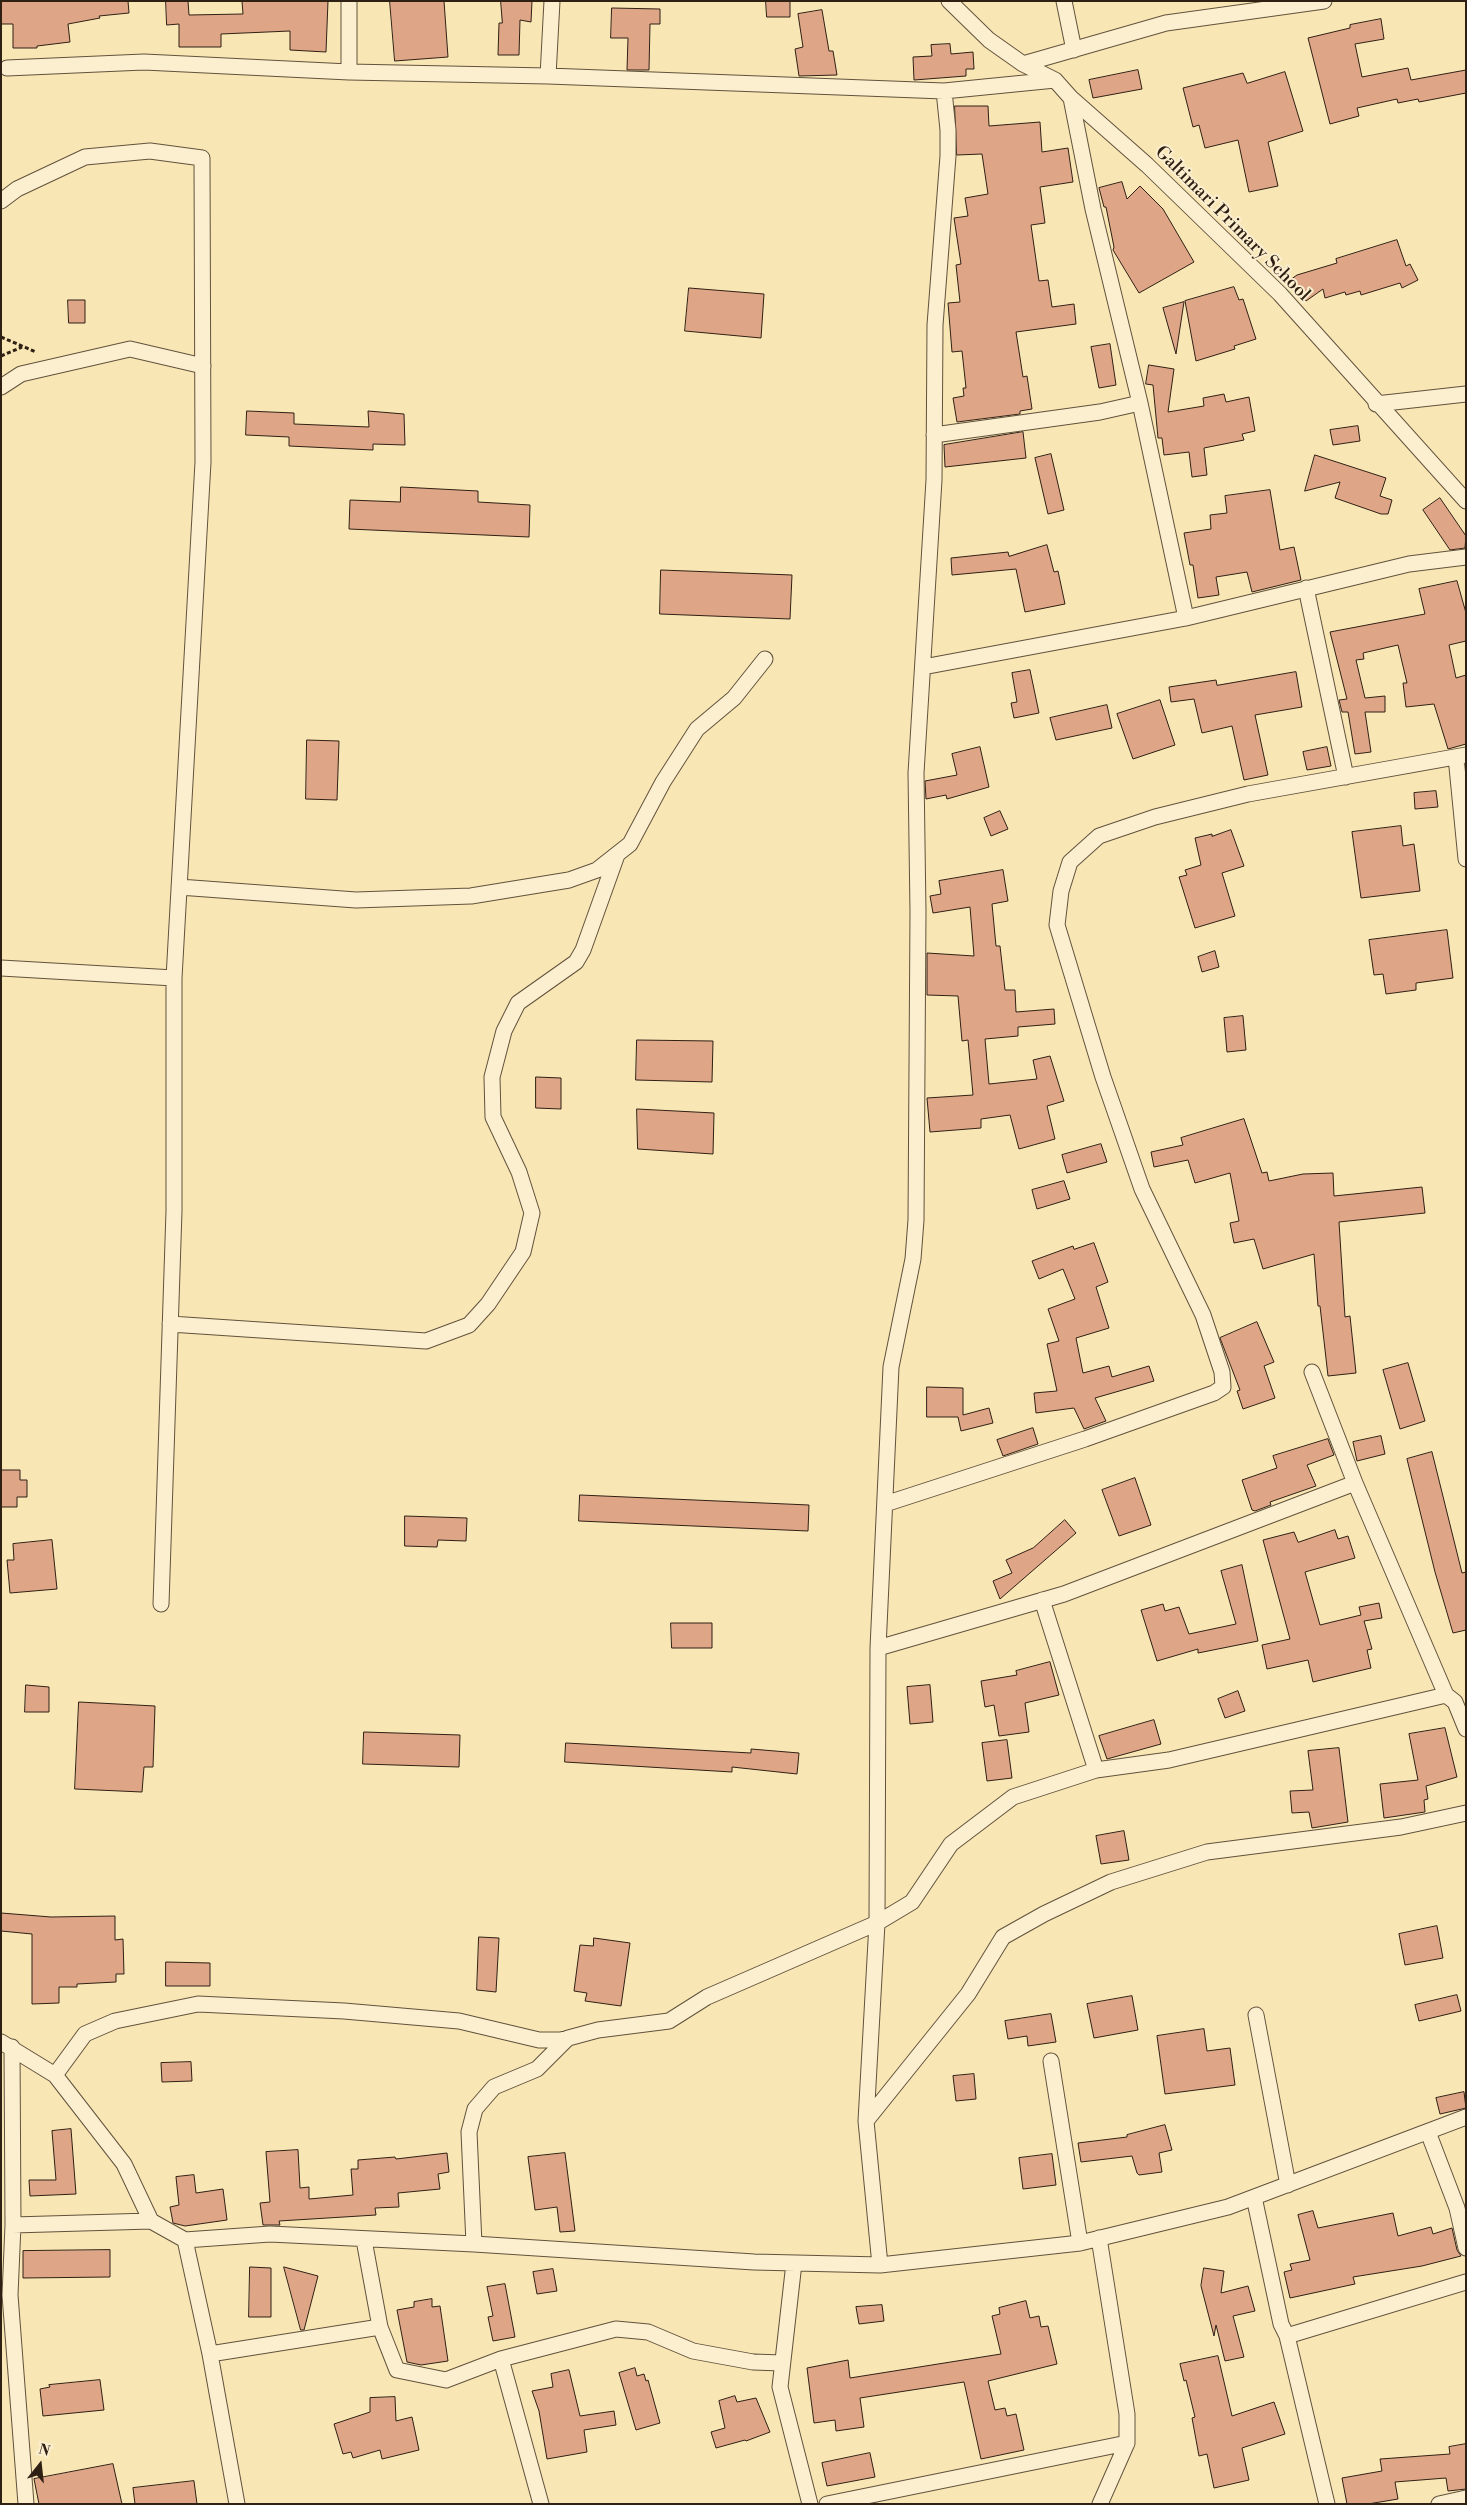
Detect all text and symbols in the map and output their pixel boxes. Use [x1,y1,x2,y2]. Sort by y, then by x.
street label: Galtimari Primary School [1150,142,1314,306]
north arrow [15,2440,65,2490]
text: N [36,2440,52,2461]

